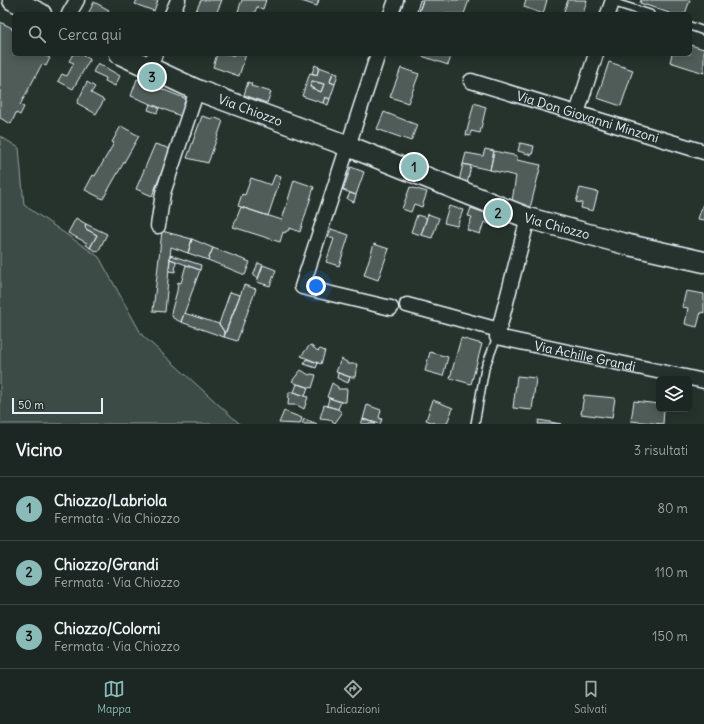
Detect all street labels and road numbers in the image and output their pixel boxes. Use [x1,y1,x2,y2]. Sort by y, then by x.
street label: Via Don Giovanni Minzoni [514,87,661,146]
street label: Via Chiozzo [216,90,285,130]
street label: Via Chiozzo [522,209,592,243]
street label: Via Achille Grandi [533,337,637,375]

